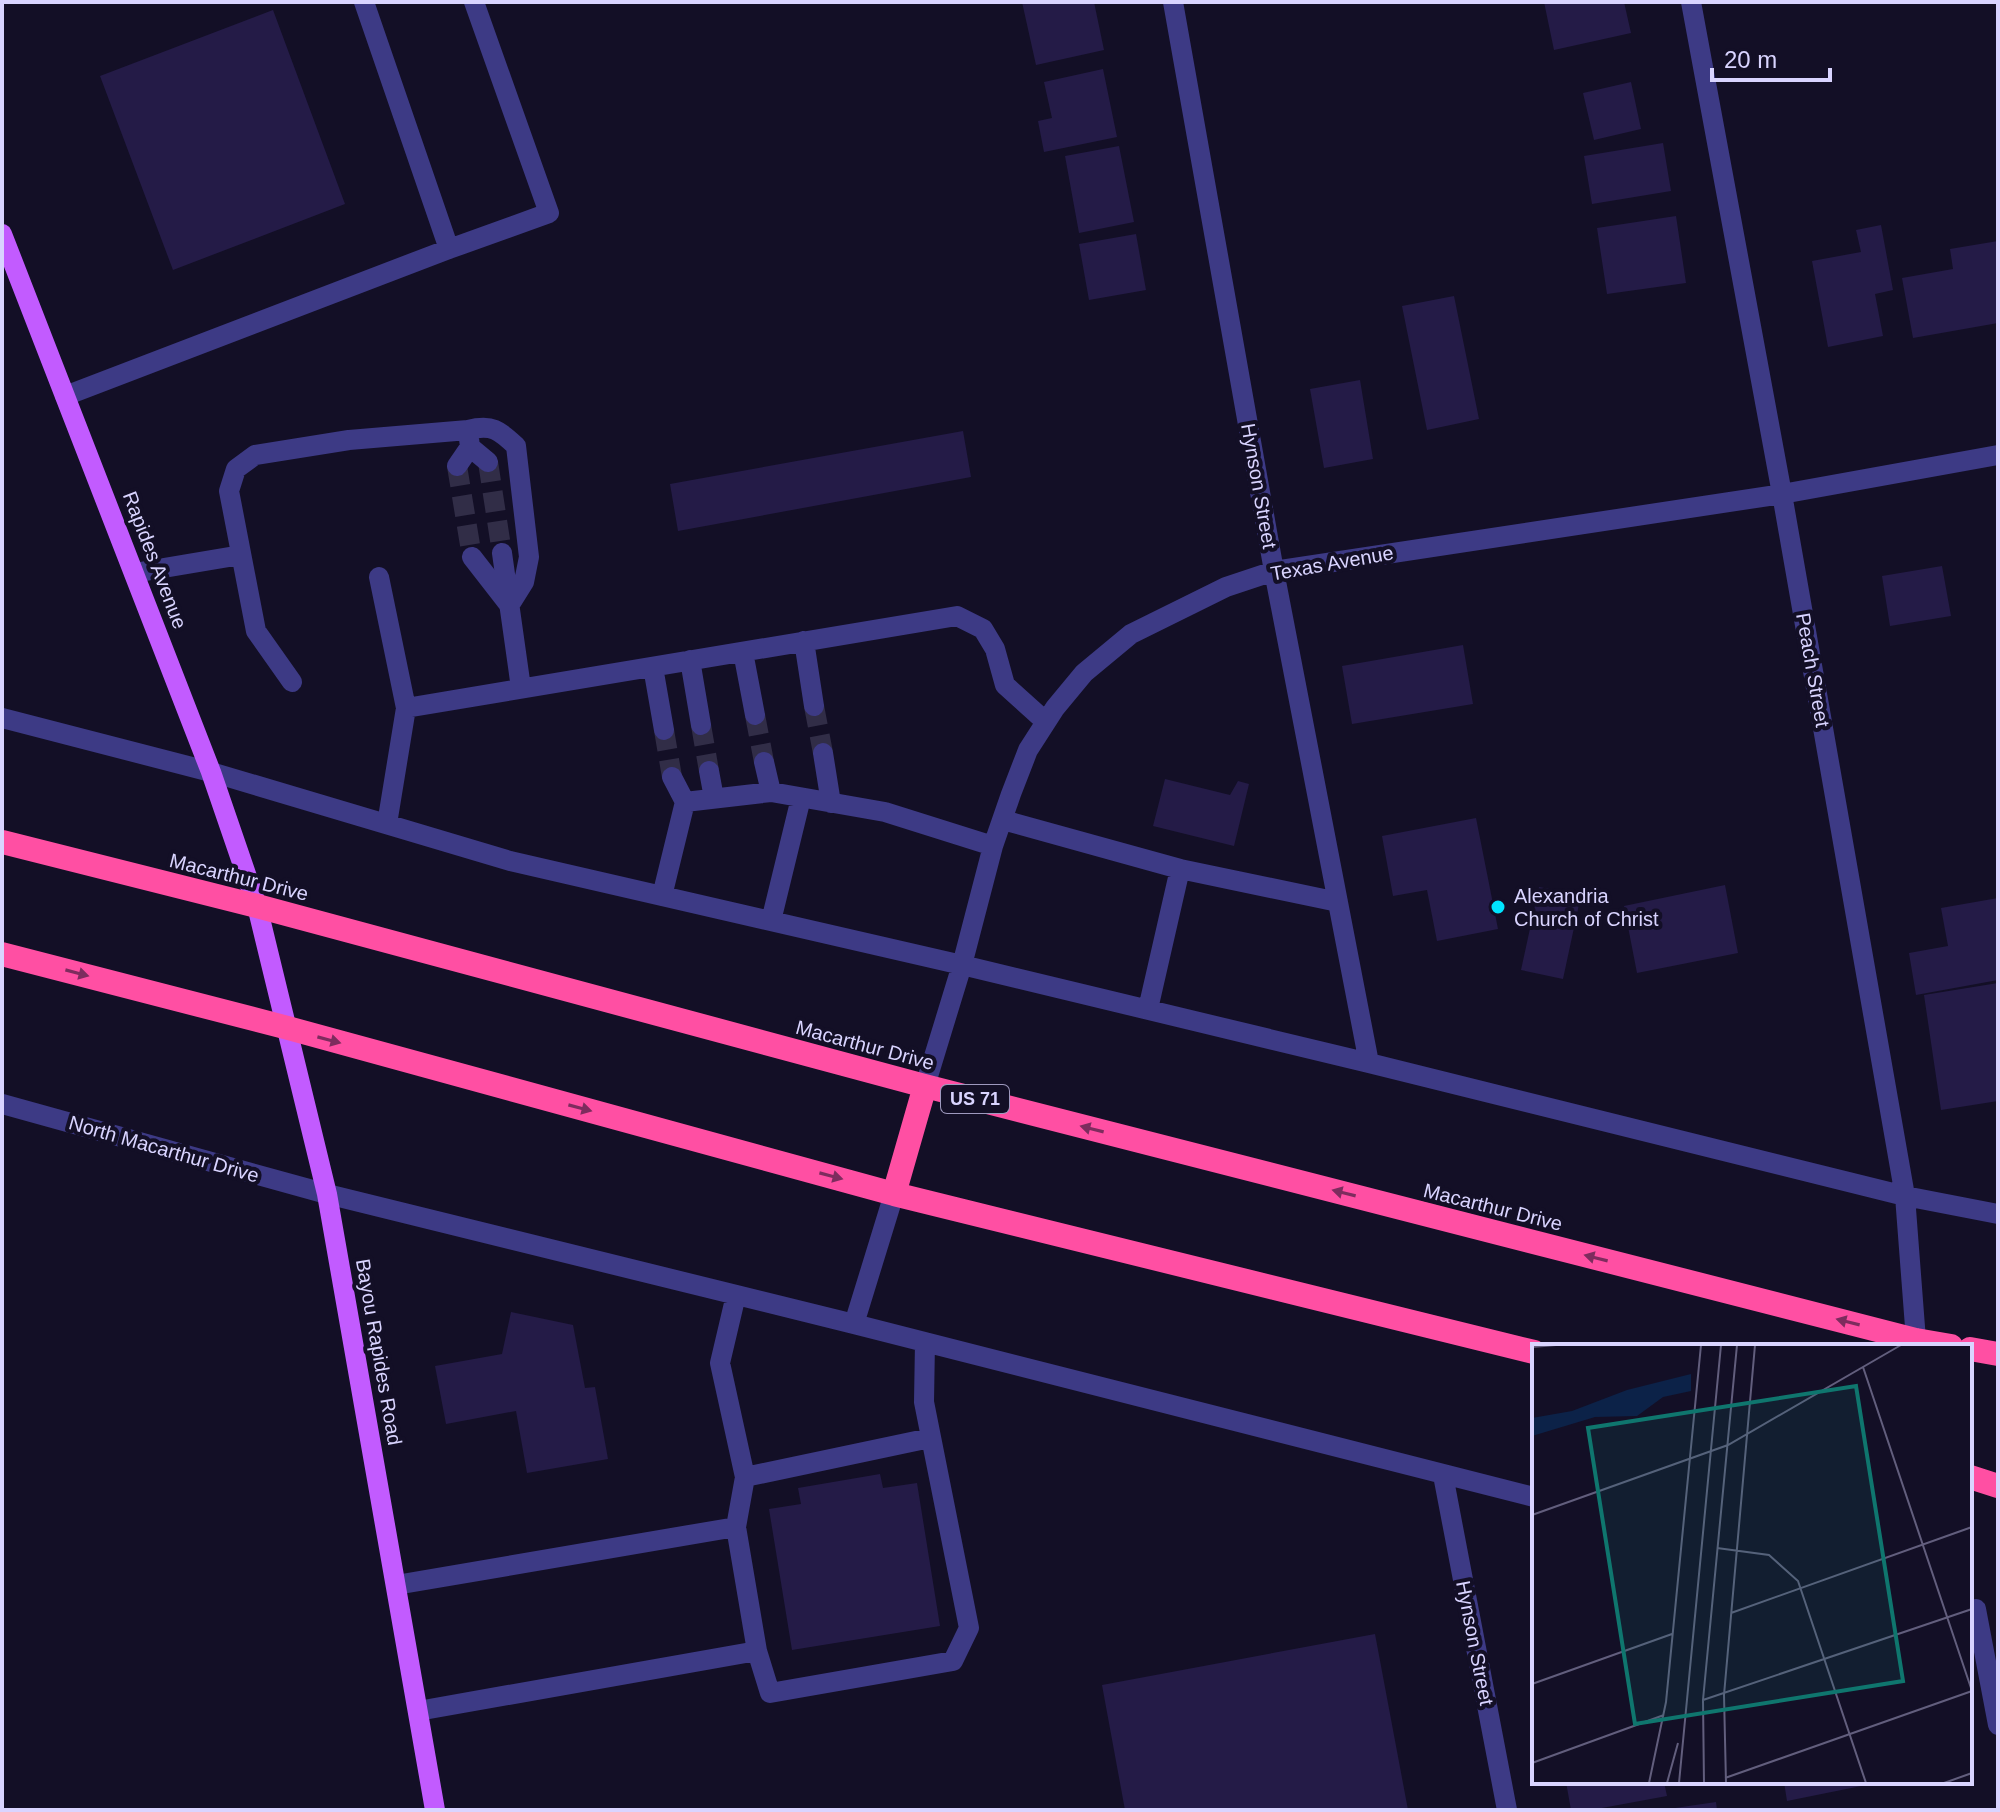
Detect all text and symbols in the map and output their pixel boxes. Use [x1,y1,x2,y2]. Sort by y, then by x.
scale bar [1712,32,1830,82]
text: 20 m [1724,46,1777,73]
street label: Hynson Street [1237,422,1281,551]
street label: Rapides Avenue [119,488,191,632]
street label: Texas Avenue [1269,541,1395,585]
street label: Peach Street [1792,611,1834,729]
street label: Macarthur Drive [167,849,311,905]
place label: Alexandria Church of Christ [1514,885,1659,930]
marker: Alexandria Church of Christ [1489,898,1507,916]
one-way arrow [65,968,90,980]
street label: Macarthur Drive [793,1016,937,1074]
one-way arrow [316,1034,341,1046]
road number: US 71 [941,1085,1009,1113]
one-way arrow [568,1102,592,1115]
street label: North Macarthur Drive [66,1111,262,1187]
one-way arrow [1080,1123,1105,1135]
one-way arrow [818,1171,843,1183]
street label: Macarthur Drive [1421,1179,1565,1235]
one-way arrow [1331,1187,1356,1199]
one-way arrow [1583,1251,1608,1263]
street label: Bayou Rapides Road [352,1257,406,1447]
one-way arrow [1835,1316,1860,1328]
inset map [1532,1344,1972,1784]
street label: Hynson Street [1452,1579,1498,1708]

